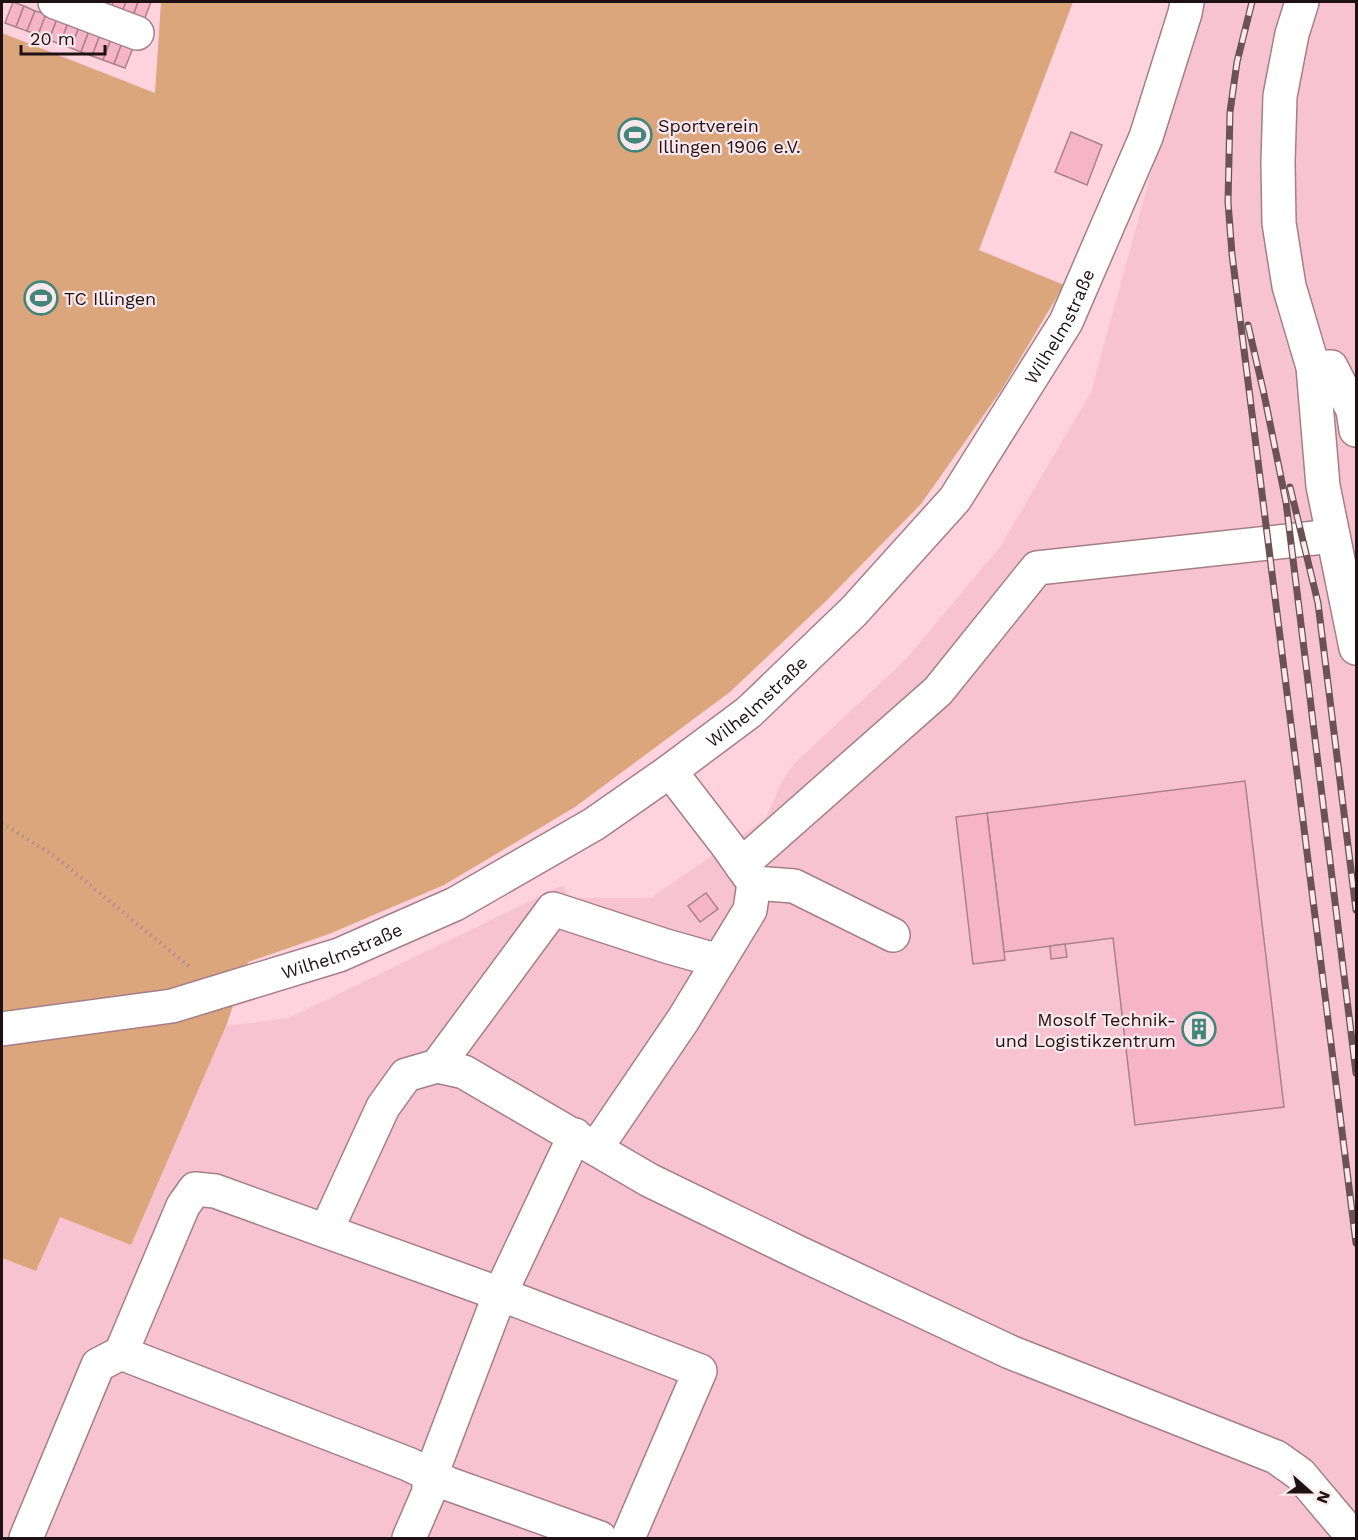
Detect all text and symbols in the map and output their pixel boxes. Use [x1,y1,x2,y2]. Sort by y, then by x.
scale bar [21,18,105,56]
text: 20 m [30,28,75,49]
place label: Sportverein Illingen 1906 e.V. [658,115,801,157]
sports icon: Sportverein Illingen 1906 e.V. [617,117,653,153]
street label: Wilhelmstraße [1019,266,1098,388]
sports icon: TC Illingen [23,280,59,316]
place label: TC Illingen [64,288,156,309]
street label: Wilhelmstraße [702,652,811,751]
street label: Wilhelmstraße [279,918,405,983]
place label: Mosolf Technik- und Logistikzentrum [995,1009,1176,1051]
building icon: Mosolf Technik- und Logistikzentrum [1181,1011,1217,1047]
north arrow [1280,1462,1340,1522]
text: N [1313,1488,1335,1506]

